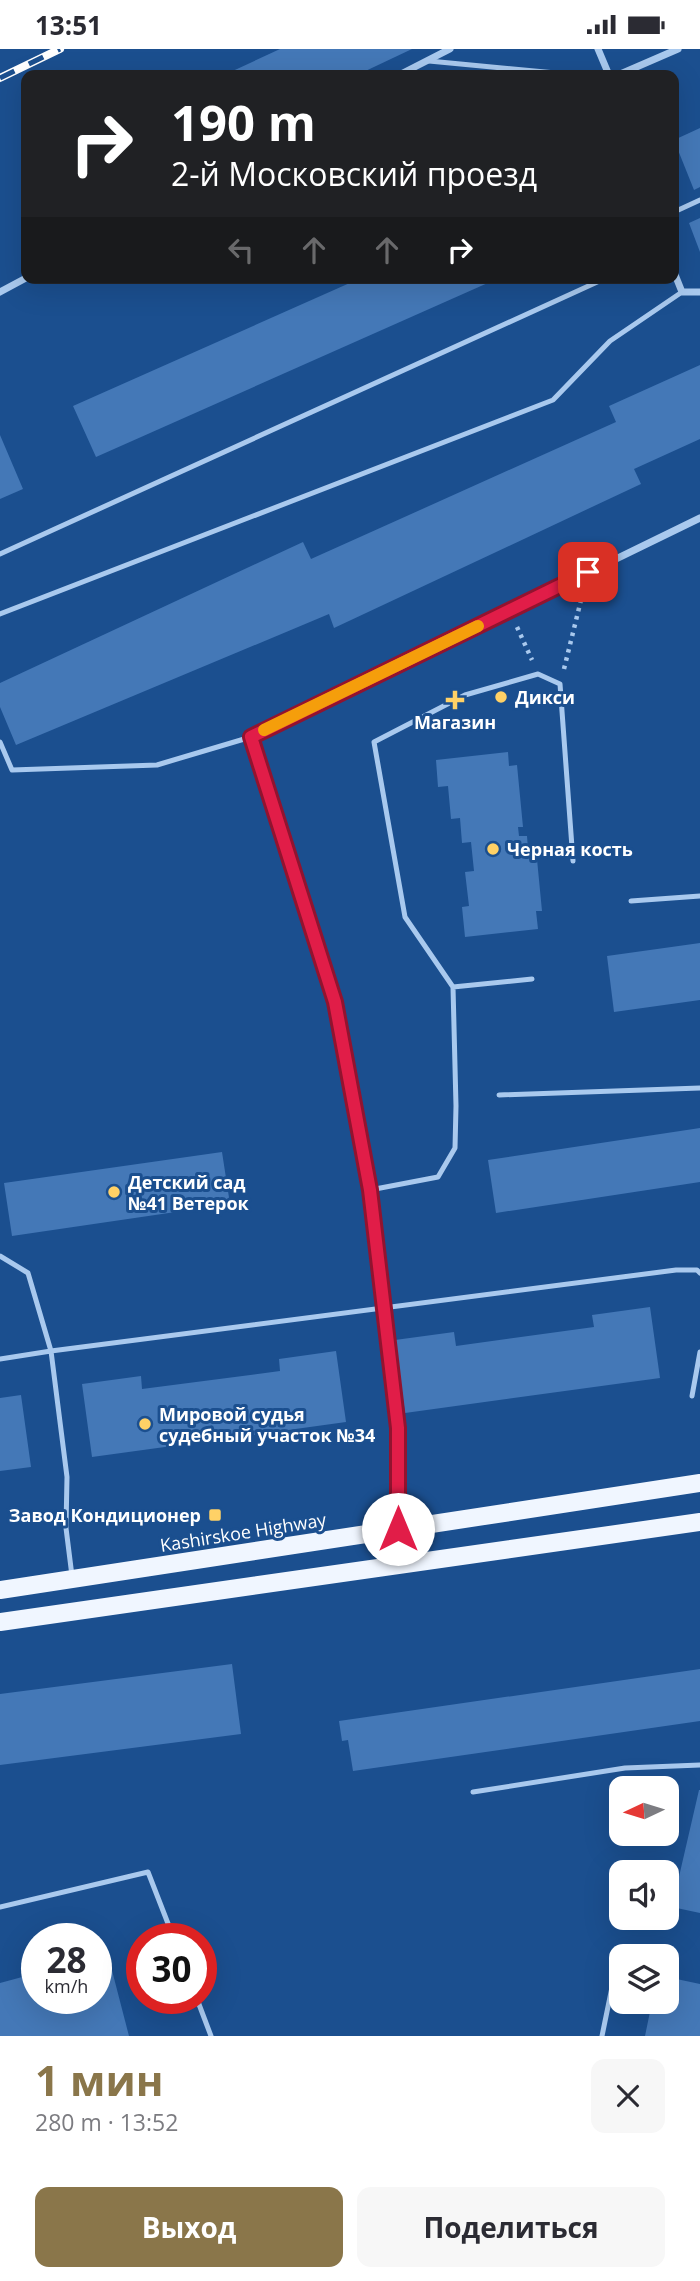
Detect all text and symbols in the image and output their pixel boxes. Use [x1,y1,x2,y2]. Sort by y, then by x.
text: 13:51 [35,7,102,43]
text: 190 m [171,89,316,155]
icon: right [56,98,147,189]
text: 2-й Московский проезд [171,152,537,195]
icon: left [222,231,260,269]
icon: ahead [295,231,333,269]
icon: ahead [368,231,406,269]
icon: right [441,231,479,269]
pin [558,542,618,602]
icon: arrive [569,553,607,591]
place label: Дикси [515,685,575,709]
marker: Дикси [493,689,509,705]
marker: Магазин [447,692,463,708]
place label: Магазин [414,710,496,734]
place label: Черная кость [507,837,633,861]
marker: Черная кость [485,841,501,857]
place label: Детский сад №41 Ветерок [128,1170,250,1215]
marker: Детский сад №41 Ветерок [106,1184,122,1200]
place label: Мировой судья судебный участок №34 [159,1402,375,1447]
marker: Мировой судья судебный участок №34 [137,1416,153,1432]
position arrow [361,1492,435,1566]
place label: Завод Кондиционер [9,1503,201,1527]
street label: Kashirskoe Highway [158,1507,329,1557]
marker: Завод Кондиционер [207,1507,223,1523]
north arrow [609,1776,679,1846]
map controls [609,1776,679,2014]
button: sound [609,1860,679,1930]
speed limit sign: 30 [126,1923,217,2014]
text: 28 [46,1936,87,1983]
button: layers [609,1944,679,2014]
text: km/h [45,1974,88,1998]
text: 1 мин [35,2051,163,2108]
button: close [591,2059,665,2133]
text: 280 m · 13:52 [35,2106,178,2138]
button: Выход [35,2187,343,2267]
button: Поделиться [357,2187,665,2267]

